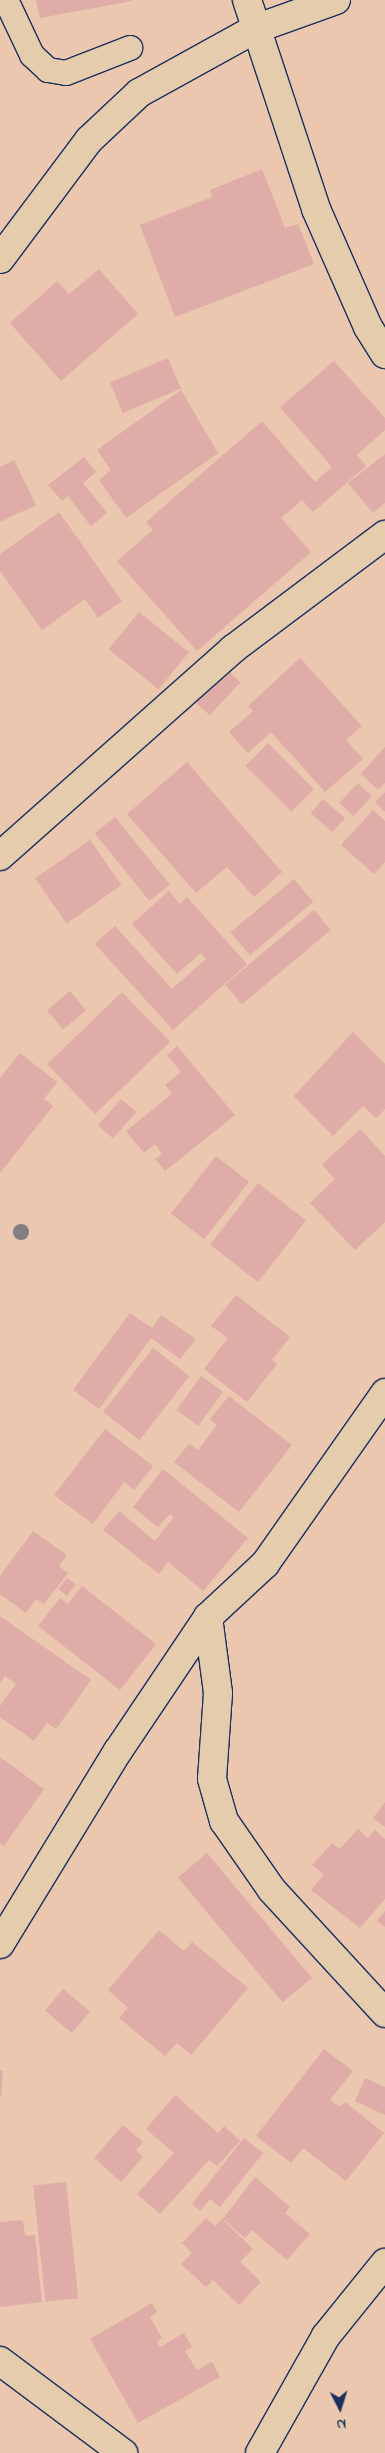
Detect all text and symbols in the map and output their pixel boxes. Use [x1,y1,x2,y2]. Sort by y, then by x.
north arrow [315,2383,365,2433]
text: N [336,2413,347,2434]

